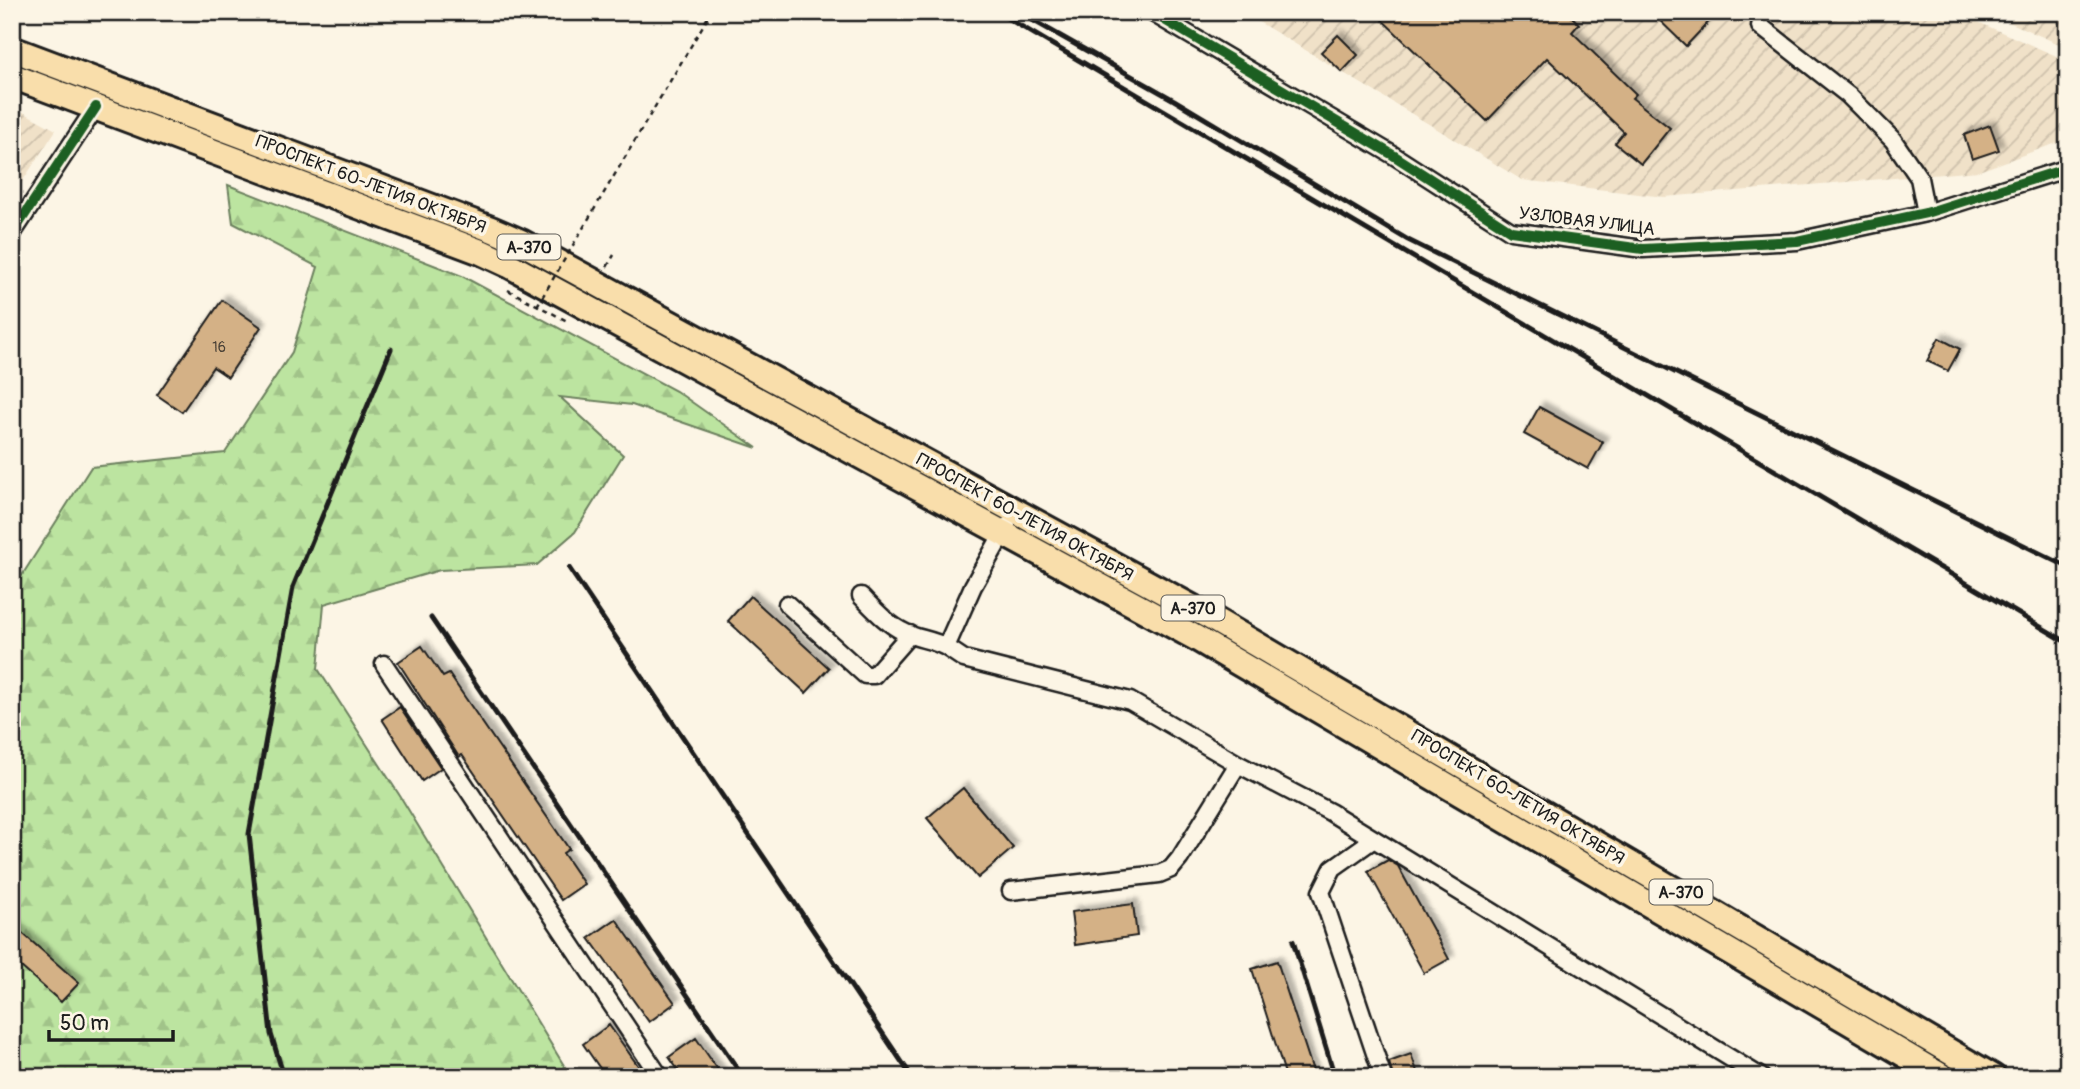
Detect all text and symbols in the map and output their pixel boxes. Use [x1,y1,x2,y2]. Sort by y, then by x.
street label: ПРОСПЕКТ 60-ЛЕТИЯ ОКТЯБРЯ [252,130,489,239]
street label: УЗЛОВАЯ УЛИЦА [1518,202,1657,241]
road number: А-370 [498,234,560,260]
house number: 16 [212,339,226,356]
street label: ПРОСПЕКТ 60-ЛЕТИЯ ОКТЯБРЯ [912,448,1137,587]
road number: А-370 [1162,596,1224,621]
street label: ПРОСПЕКТ 60-ЛЕТИЯ ОКТЯБРЯ [1407,725,1629,870]
road number: А-370 [1650,880,1712,904]
scale bar [49,998,173,1042]
text: 50 m [60,1010,109,1037]

